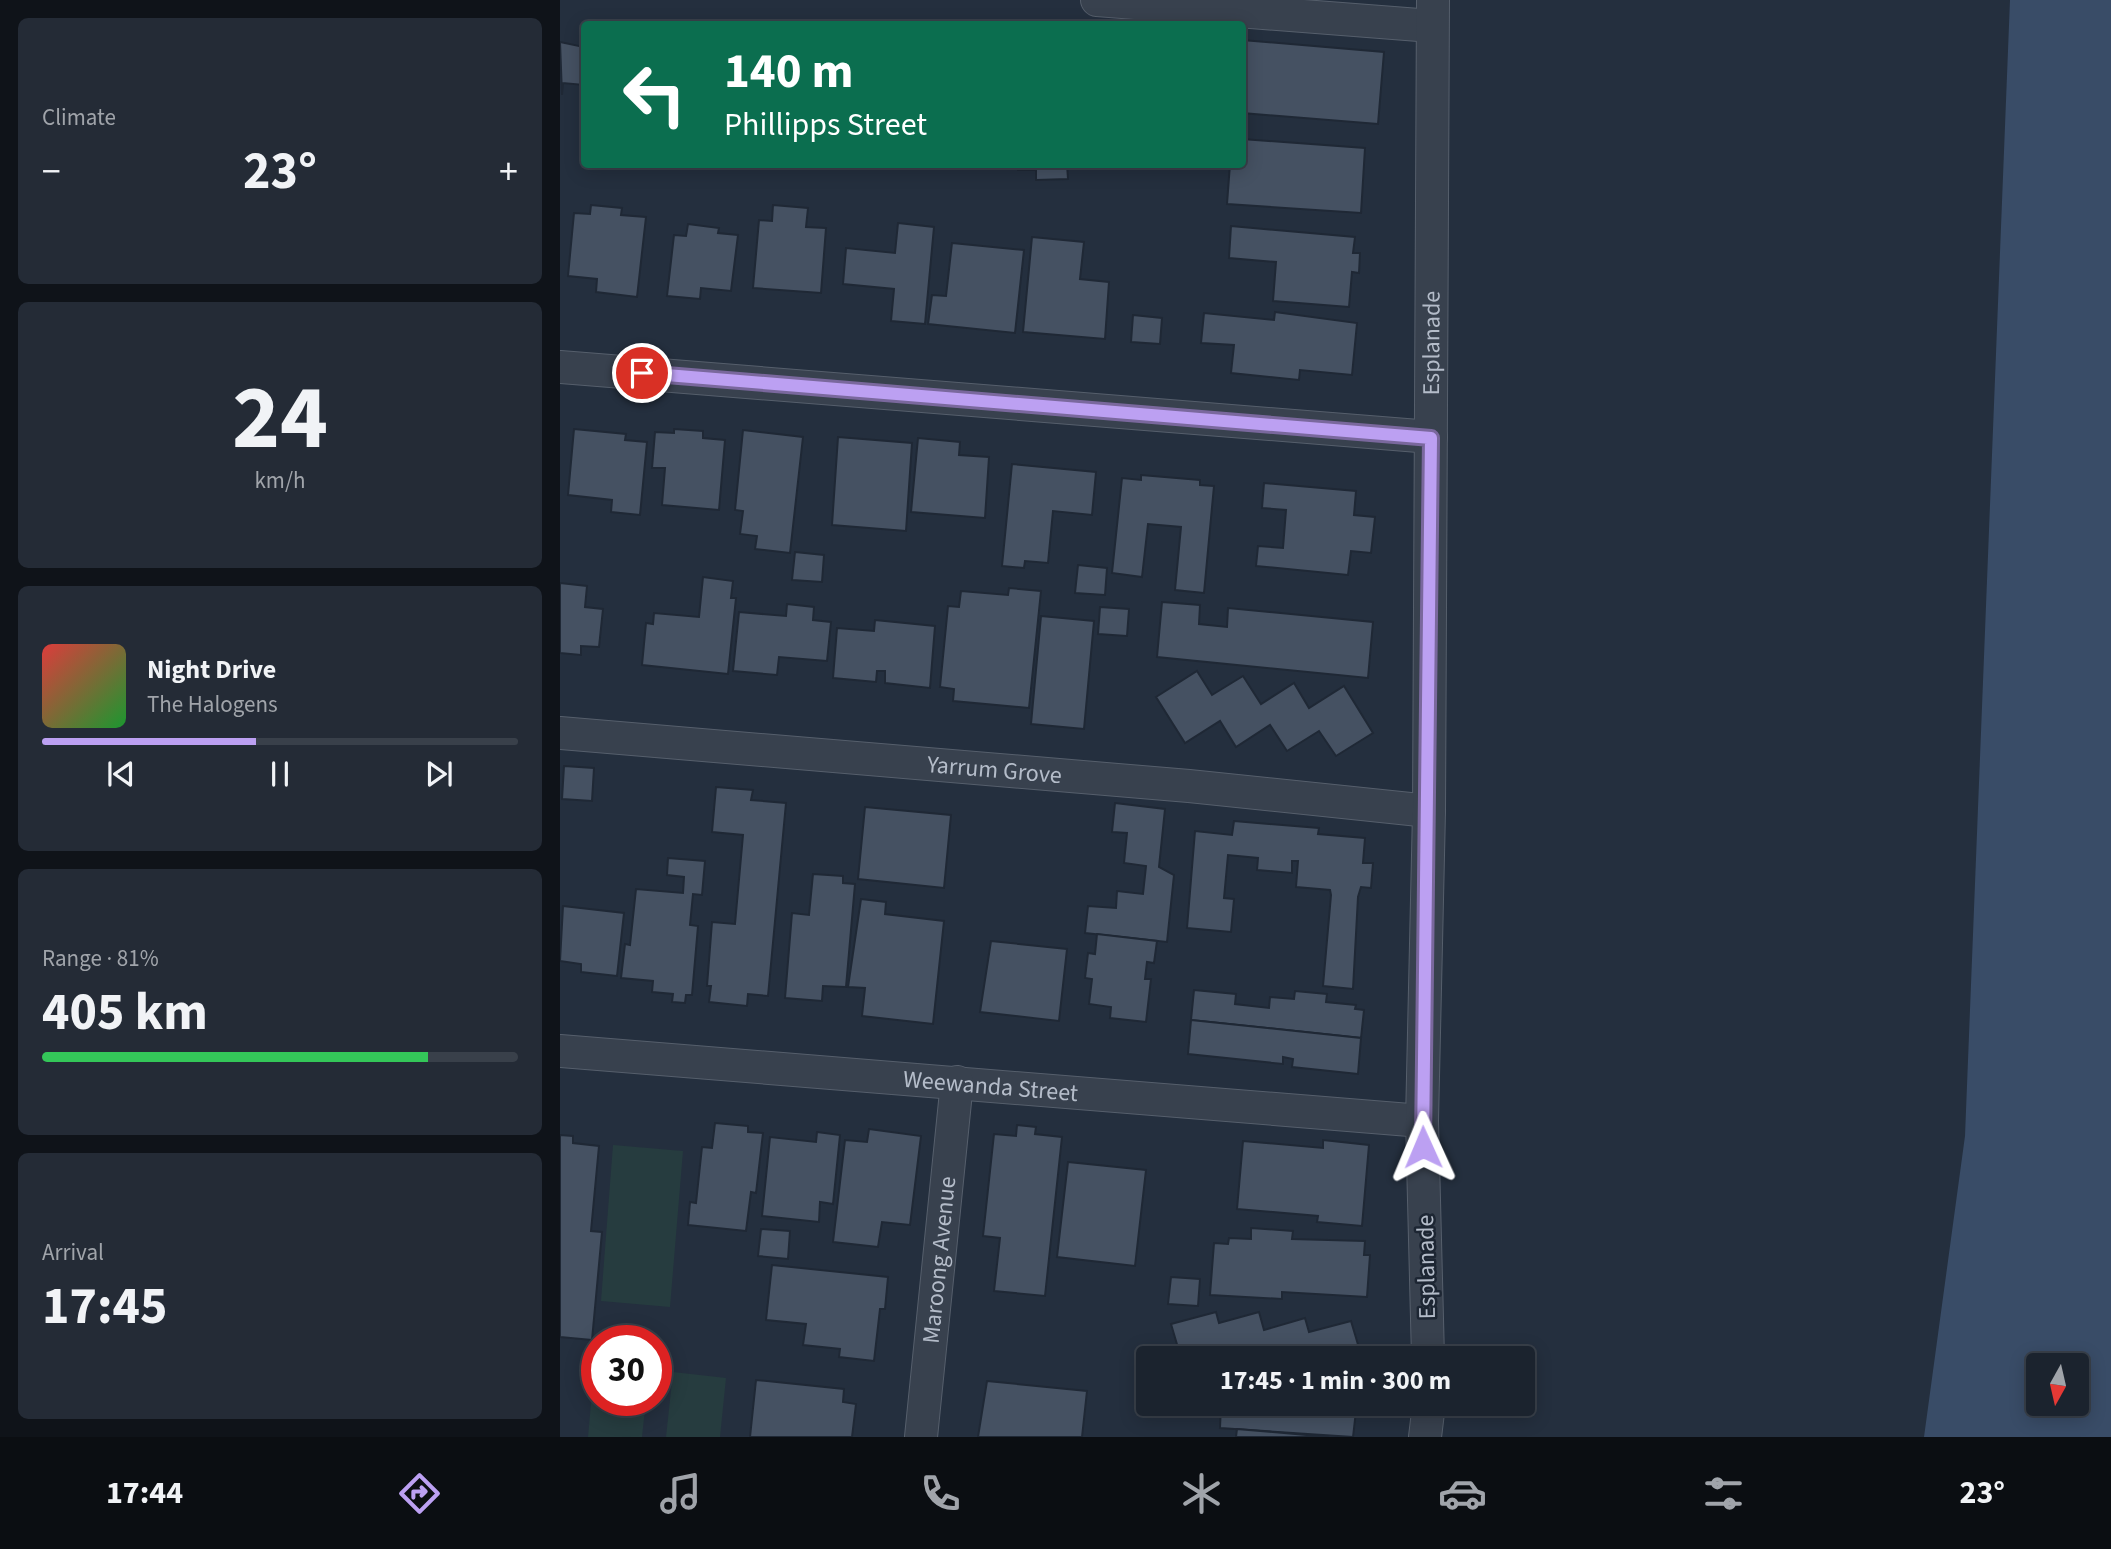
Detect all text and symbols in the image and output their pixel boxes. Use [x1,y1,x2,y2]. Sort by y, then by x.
text: 140 m [724,37,853,107]
icon: left [609,49,700,140]
text: Climate [42,101,116,134]
text: Phillipps Street [724,102,927,148]
text: 23° [243,135,317,209]
text: − [42,145,61,199]
text: + [499,145,518,199]
street label: Esplanade [1414,291,1450,396]
pin [612,343,672,403]
text: 24 [232,354,328,483]
icon: arrive [623,354,661,392]
text: km/h [254,464,306,497]
text: Night Drive [147,651,276,688]
text: The Halogens [147,688,278,721]
street label: Yarrum Grove [925,747,1063,793]
icon: previous [102,755,140,793]
icon: pause [261,755,299,793]
icon: next [420,755,458,793]
text: Range · 81% [42,942,159,975]
text: 405 km [42,976,208,1050]
street label: Weewanda Street [902,1062,1079,1111]
position arrow [1386,1110,1460,1184]
street label: Maroong Avenue [914,1175,965,1345]
street label: Esplanade [1408,1214,1445,1320]
text: Arrival [42,1236,104,1269]
text: 17:45 [42,1270,167,1344]
speed limit sign: 30 [581,1325,672,1416]
north arrow [2026,1353,2090,1416]
map controls [2026,1353,2089,1416]
text: 17:45 · 1 min · 300 m [1220,1362,1451,1399]
icon: directions [395,1469,444,1518]
icon: music [656,1469,705,1518]
icon: phone [916,1469,965,1518]
icon: climate [1177,1469,1226,1518]
icon: car [1438,1469,1487,1518]
icon: filters [1699,1469,1748,1518]
text: 17:44 [106,1470,183,1516]
text: 23° [1960,1470,2005,1516]

